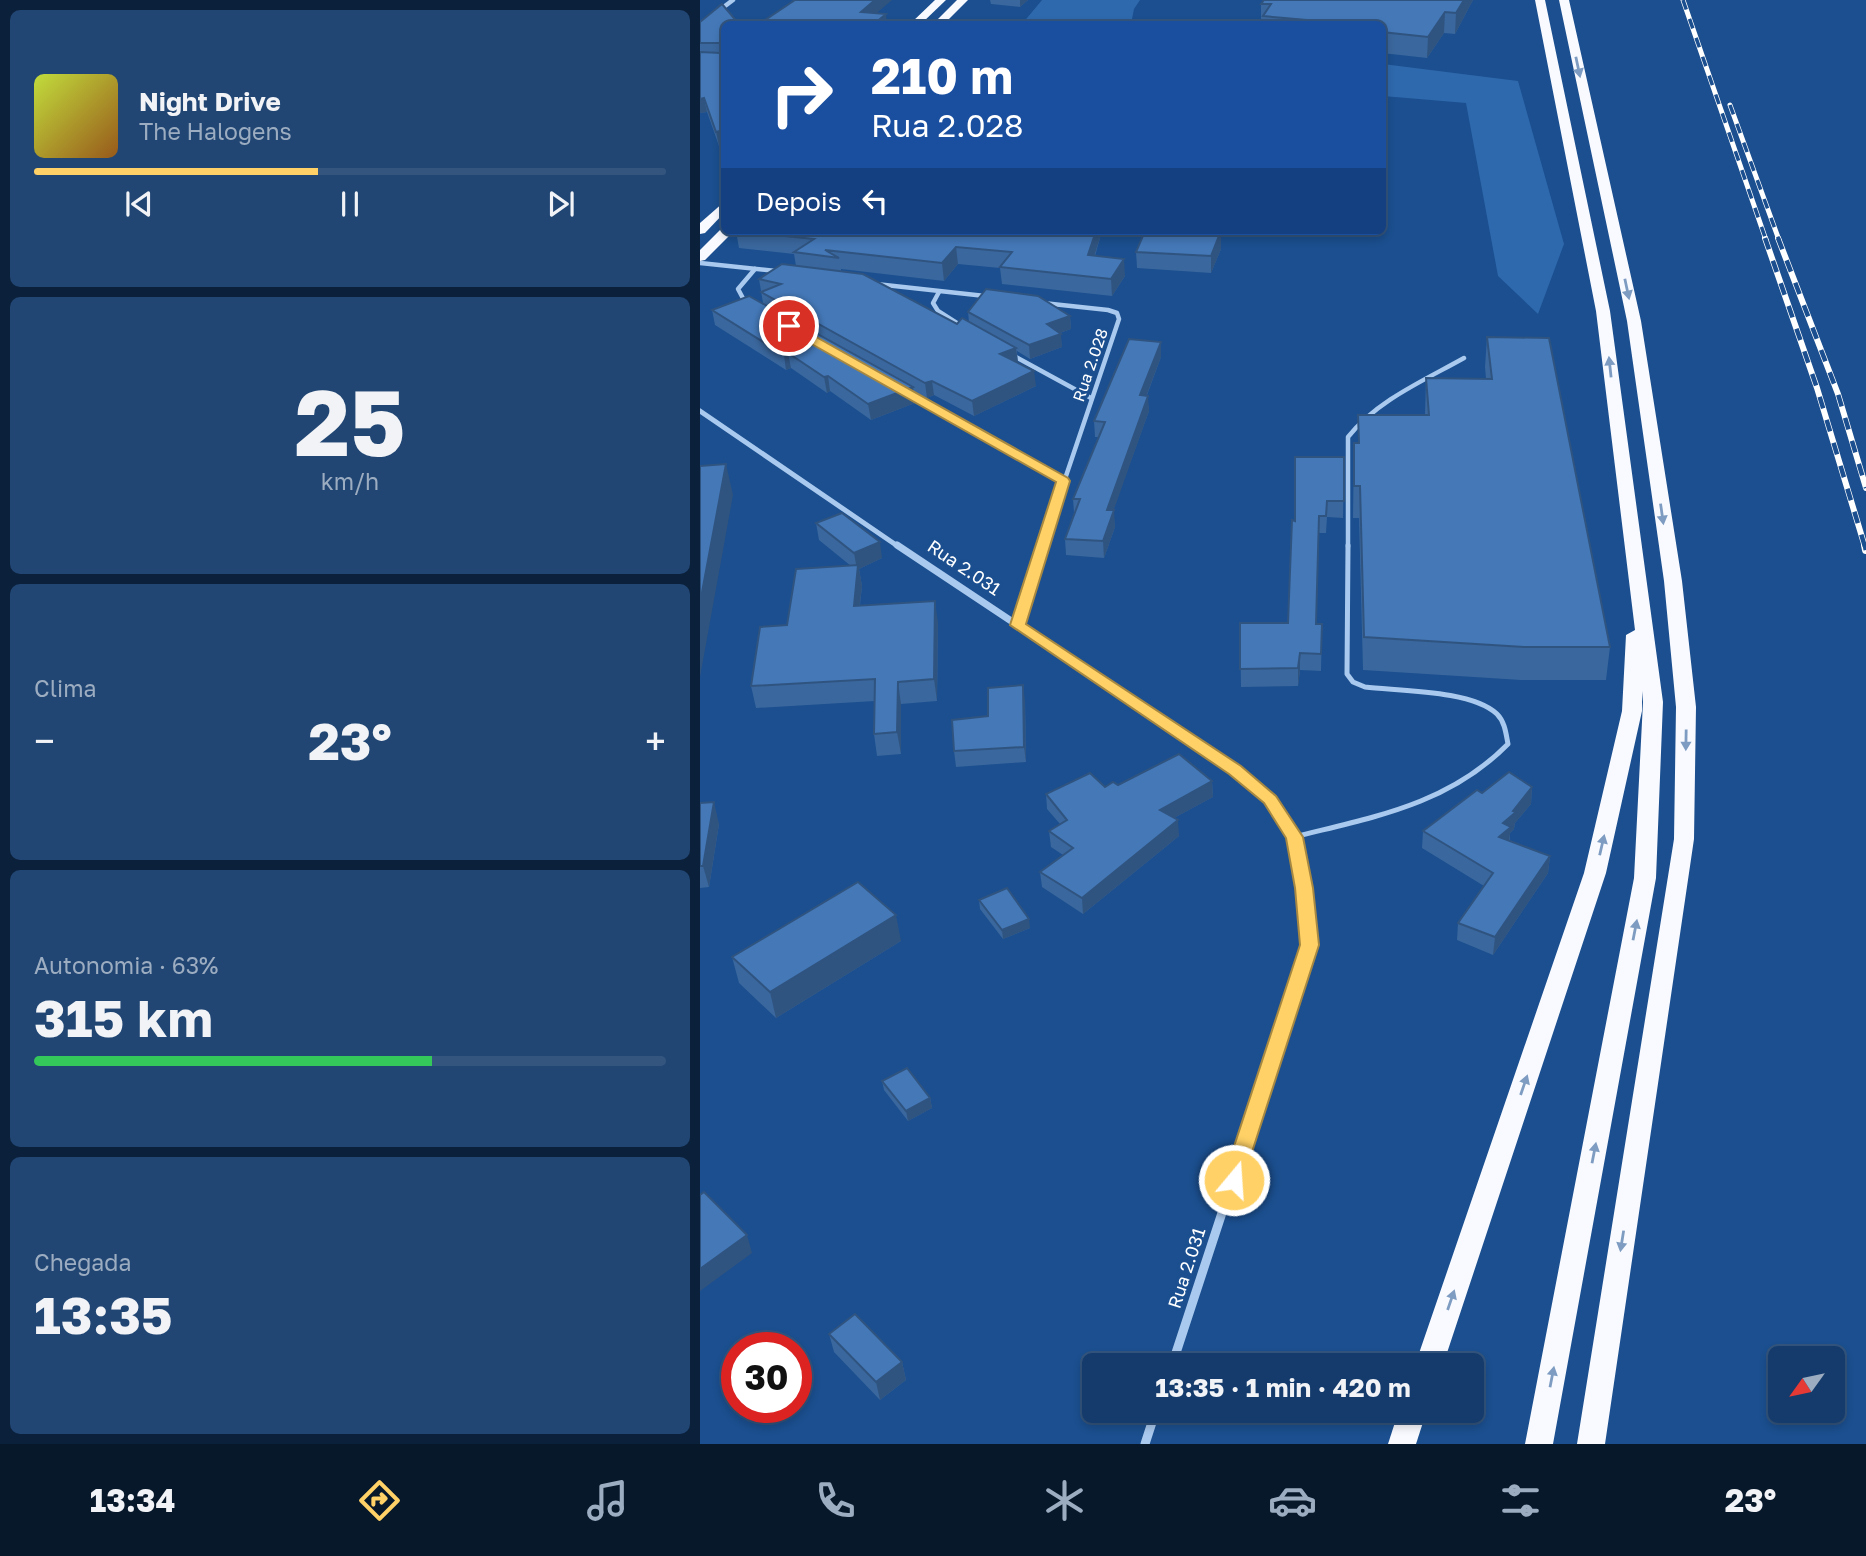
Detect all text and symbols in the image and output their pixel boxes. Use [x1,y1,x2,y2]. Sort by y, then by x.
text: 210 m [871,46,1013,105]
icon: right [756,49,847,140]
one-way arrow [1573,56,1584,78]
text: Night Drive [139,86,281,117]
text: Rua 2.028 [871,106,1024,144]
text: The Halogens [139,117,292,145]
icon: left [856,182,894,220]
icon: previous [120,185,158,223]
icon: pause [331,185,369,223]
icon: next [542,185,580,223]
text: Depois [756,186,842,217]
one-way arrow [1621,278,1632,300]
pin [759,296,819,356]
icon: arrive [770,307,808,345]
street label: Rua 2.028 [1068,326,1112,404]
one-way arrow [1604,356,1615,378]
text: 25 [294,367,406,476]
text: km/h [321,467,379,495]
one-way arrow [1657,503,1668,525]
street label: Rua 2.031 [924,535,1006,600]
text: Clima [34,674,97,702]
text: 23° [308,709,392,771]
text: − [34,718,55,763]
text: + [645,718,666,763]
one-way arrow [1680,729,1692,751]
one-way arrow [1596,834,1607,856]
one-way arrow [1630,919,1641,941]
text: Autonomia · 63% [34,951,218,979]
text: 315 km [34,986,213,1048]
one-way arrow [1519,1074,1530,1095]
one-way arrow [1588,1142,1599,1164]
position arrow [1197,1143,1271,1217]
street label: Rua 2.031 [1163,1224,1210,1311]
one-way arrow [1616,1230,1627,1252]
text: Chegada [34,1248,131,1276]
text: 13:35 [34,1283,173,1345]
one-way arrow [1446,1290,1457,1311]
speed limit sign: 30 [721,1332,812,1423]
north arrow [1768,1346,1844,1423]
map controls [1768,1346,1845,1423]
one-way arrow [1547,1366,1558,1388]
text: 13:35 · 1 min · 420 m [1155,1372,1411,1403]
icon: directions [355,1476,404,1525]
icon: music [583,1476,632,1525]
icon: phone [811,1476,860,1525]
icon: climate [1040,1476,1089,1525]
icon: car [1268,1476,1317,1525]
icon: filters [1496,1476,1545,1525]
text: 13:34 [90,1481,175,1519]
text: 23° [1725,1481,1776,1519]

